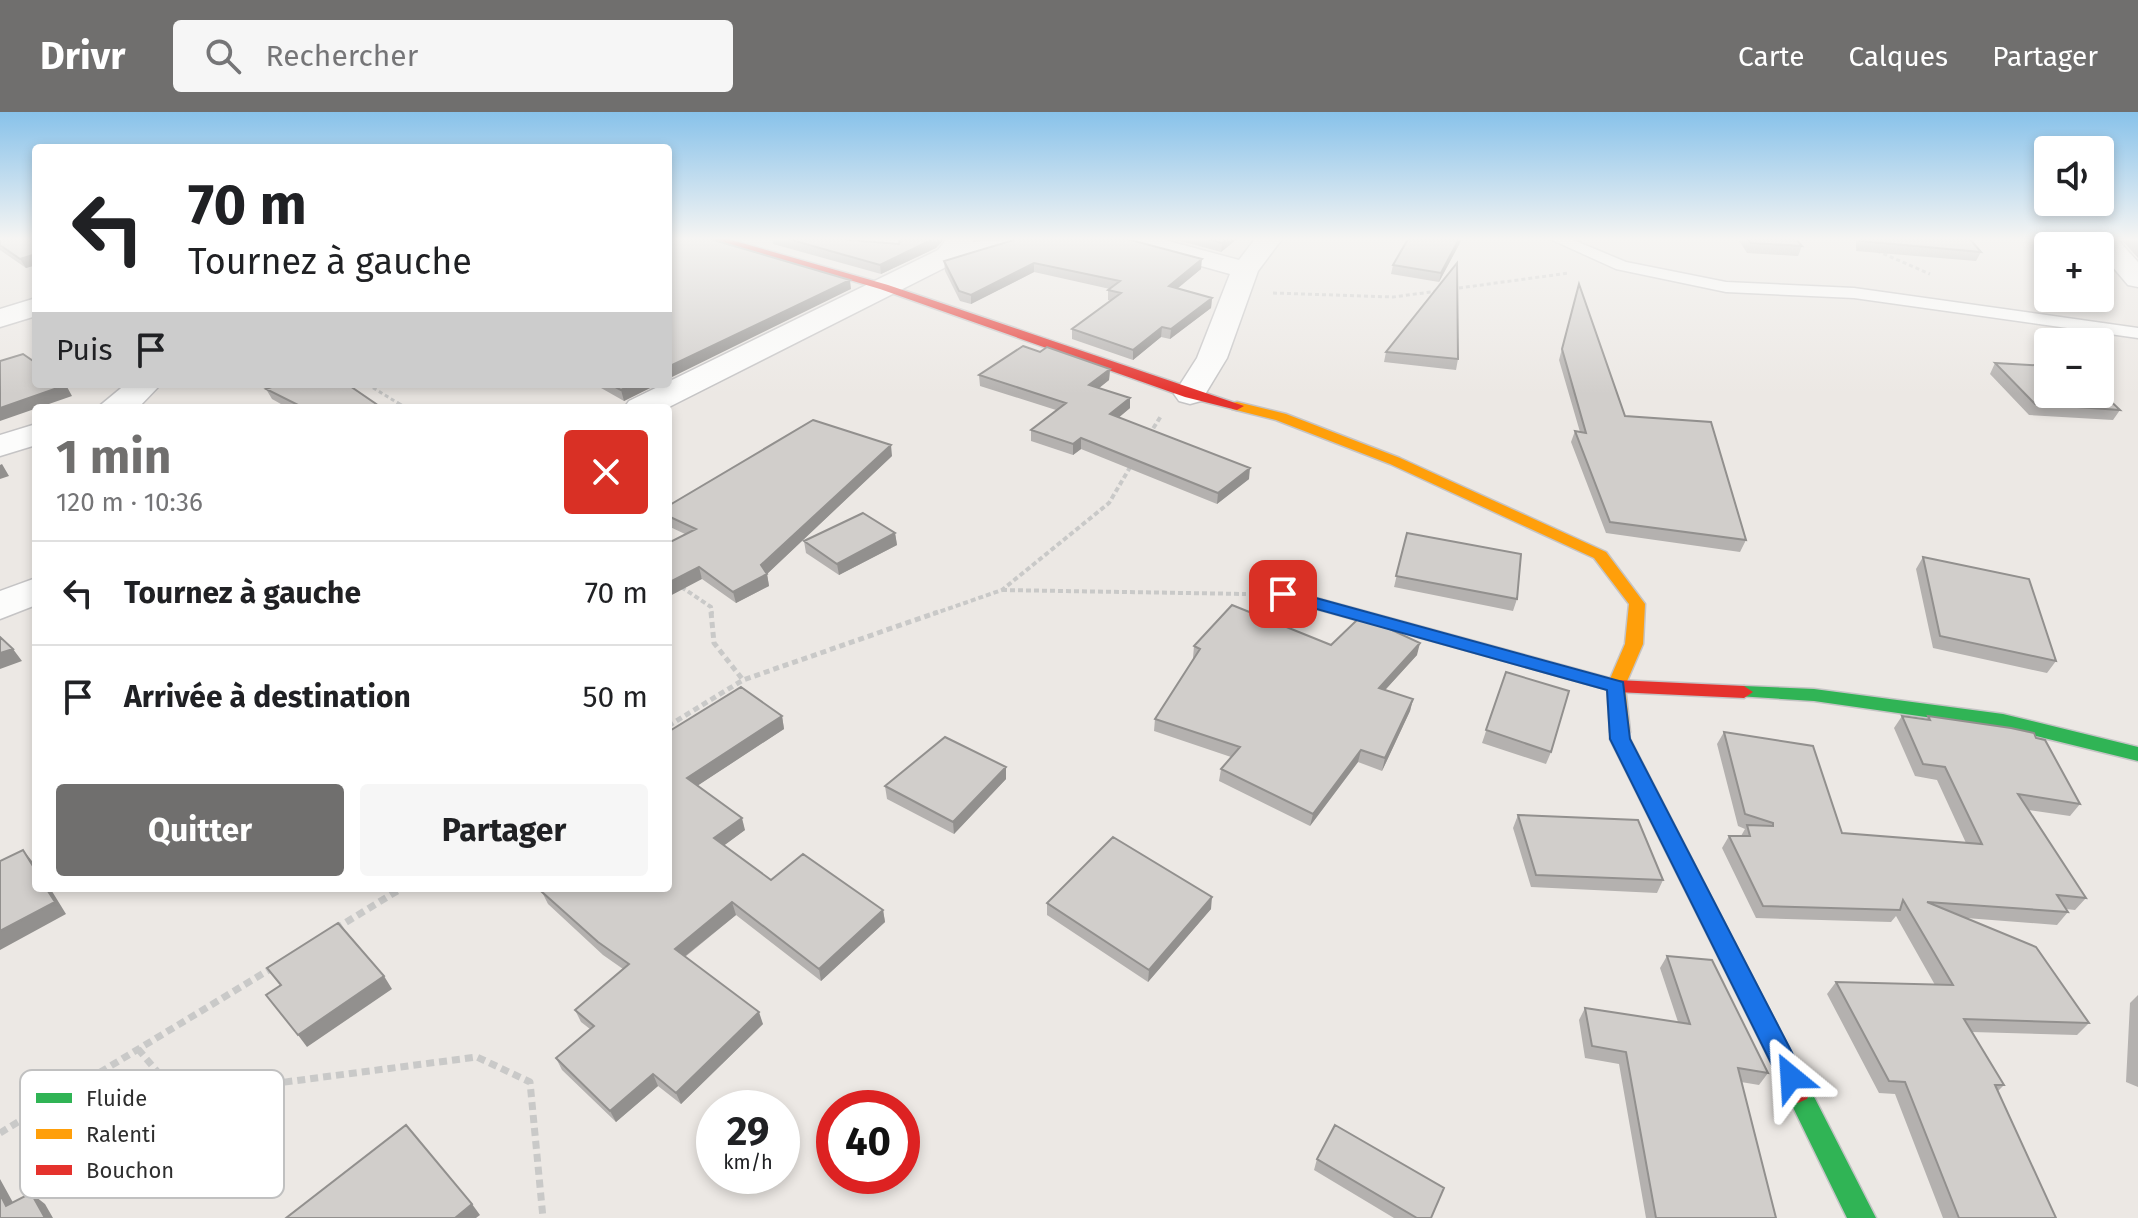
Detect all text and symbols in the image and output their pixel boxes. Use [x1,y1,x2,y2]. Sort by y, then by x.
search box [173,20,733,92]
text: Drivr [40,33,125,79]
icon: search [201,34,245,78]
text: Rechercher [265,38,418,74]
text: Carte [1738,40,1804,73]
text: Calques [1848,40,1948,73]
text: Partager [1992,40,2098,73]
map controls [2034,136,2114,408]
button: sound [2034,136,2114,216]
text: 70 m [188,172,307,239]
icon: left [56,176,160,280]
button: + [2034,232,2114,312]
text: Tournez à gauche [188,240,472,284]
icon: arrive [129,328,173,372]
button: − [2034,328,2114,408]
text: Puis [56,332,113,368]
text: 1 min [56,428,171,486]
button: close [564,430,648,514]
text: 120 m · 10:36 [56,487,203,518]
pin [1249,560,1317,628]
icon: left [56,571,100,615]
icon: arrive [1261,572,1305,616]
text: Tournez à gauche [124,575,361,611]
text: 70 m [585,575,648,611]
icon: arrive [56,675,100,719]
text: Arrivée à destination [124,679,411,715]
text: 50 m [583,679,648,715]
button: Quitter [56,784,344,876]
button: Partager [360,784,648,876]
position arrow [1749,1035,1833,1119]
legend [20,1070,284,1198]
text: Fluide [86,1085,147,1112]
speed limit sign: 40 [816,1090,920,1194]
text: 29 [727,1108,769,1156]
text: Ralenti [86,1121,156,1148]
text: km/h [723,1150,773,1174]
text: Bouchon [86,1157,174,1184]

